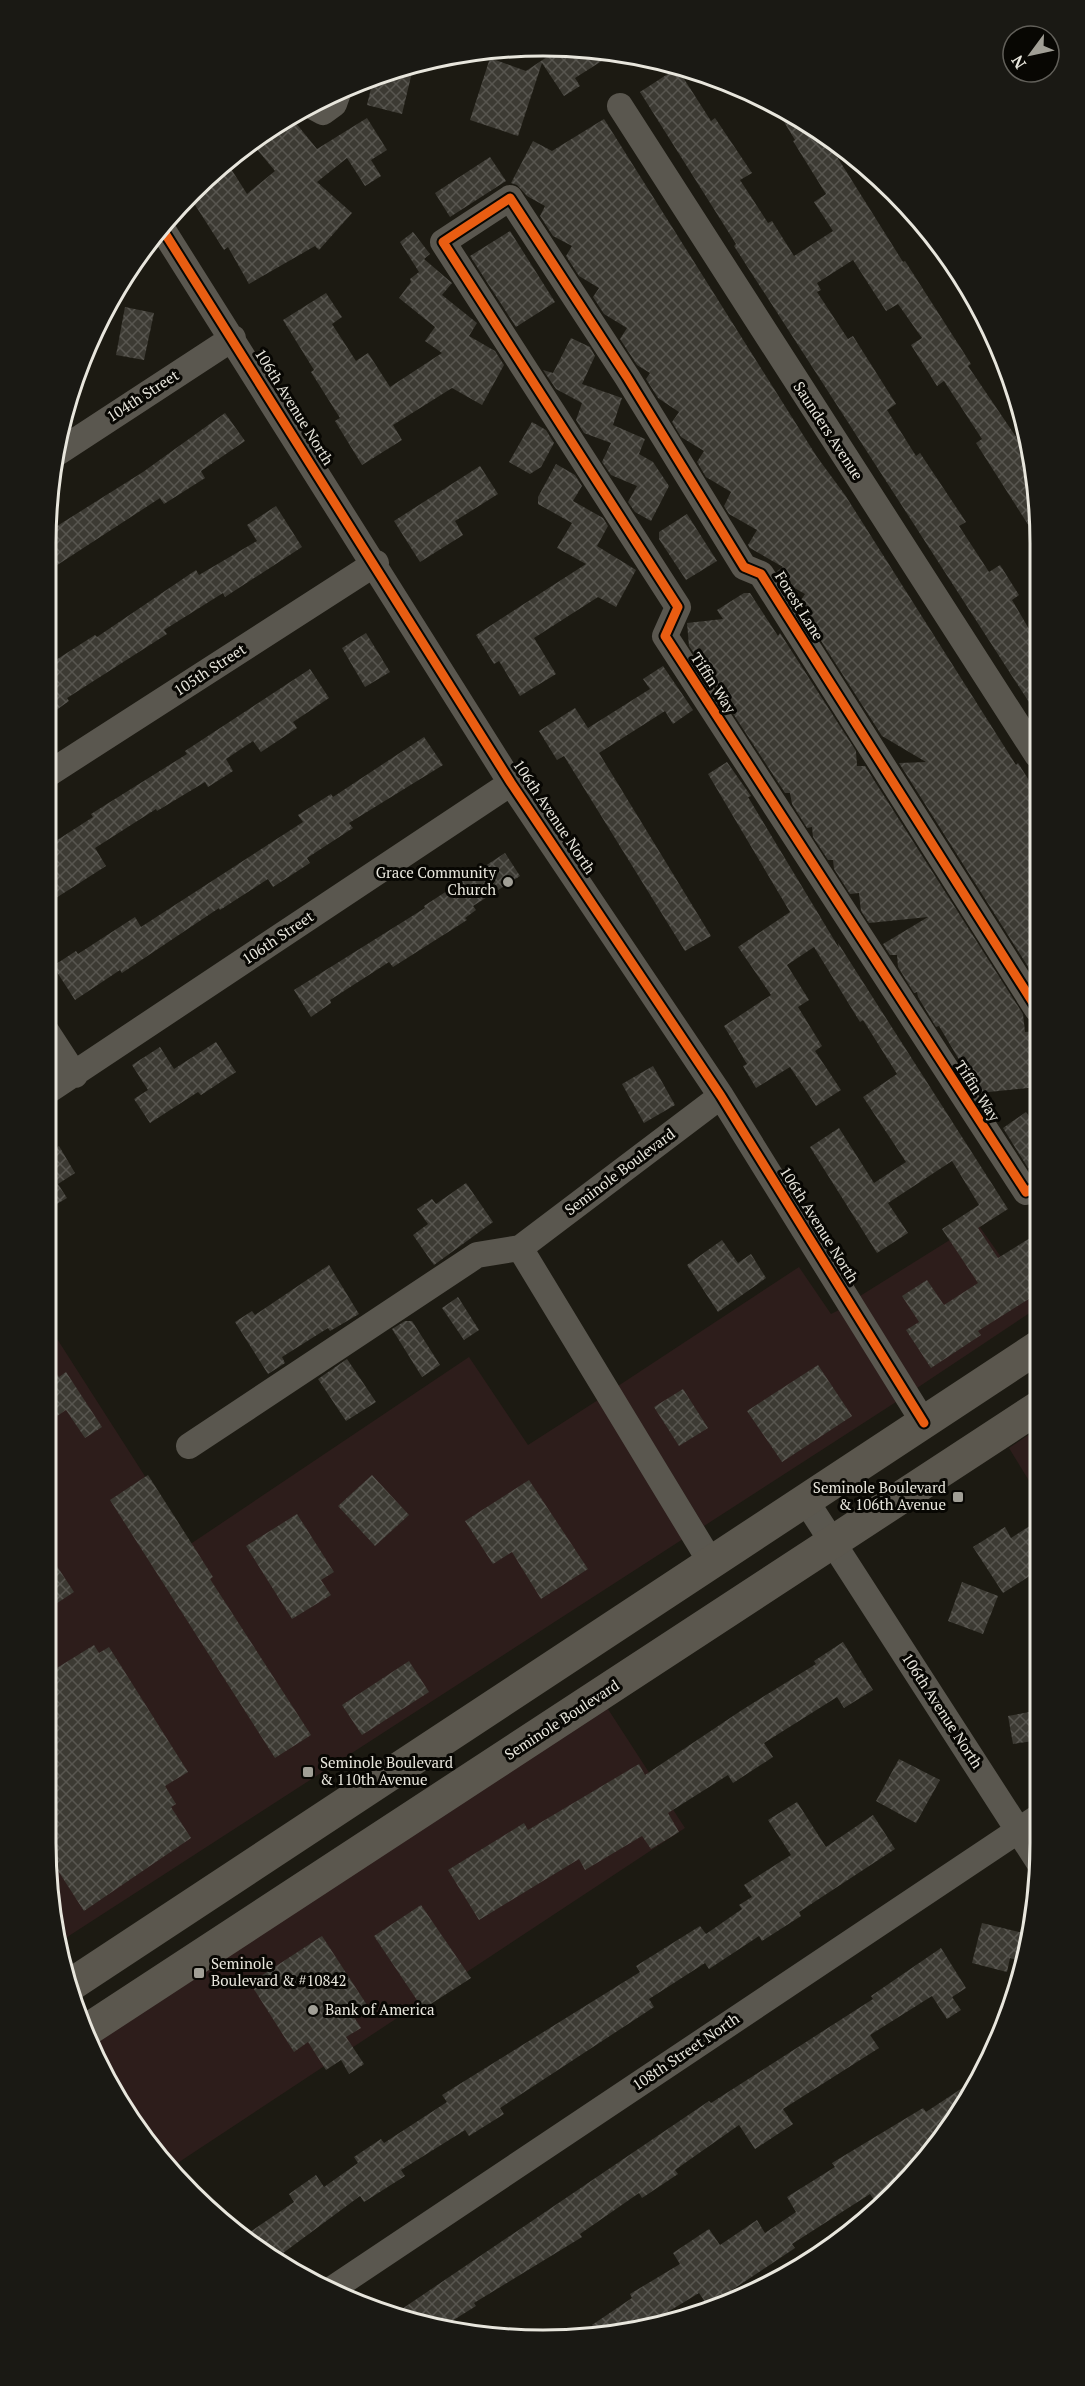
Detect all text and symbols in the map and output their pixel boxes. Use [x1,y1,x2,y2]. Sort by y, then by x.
north arrow [1001,24,1061,84]
text: N [1006,51,1031,73]
street label: 106th Avenue North [251,344,339,469]
street label: 104th Street [103,364,183,426]
street label: Saunders Avenue [789,377,868,484]
street label: Forest Lane [771,567,829,644]
street label: 105th Street [170,638,250,700]
street label: Tiffin Way [687,648,741,717]
street label: 106th Avenue North [509,755,601,878]
place label: Grace Community Church [376,862,496,899]
marker: Grace Community Church [501,875,515,889]
street label: 106th Street [238,906,317,968]
street label: Tiffin Way [951,1056,1005,1125]
street label: Seminole Boulevard [560,1123,679,1219]
street label: 106th Avenue North [776,1162,864,1287]
place label: Seminole Boulevard & 106th Avenue [813,1477,946,1514]
marker: Seminole Boulevard & 106th Avenue [951,1490,965,1504]
street label: 106th Avenue North [898,1649,988,1772]
street label: Seminole Boulevard [500,1675,623,1764]
place label: Seminole Boulevard & 110th Avenue [320,1752,453,1789]
marker: Seminole Boulevard & 110th Avenue [301,1765,315,1779]
place label: Seminole Boulevard & #10842 [211,1953,346,1990]
marker: Seminole Boulevard & #10842 [192,1966,206,1980]
place label: Bank of America [325,1999,435,2019]
marker: Bank of America [306,2003,320,2017]
street label: 108th Street North [628,2008,743,2094]

